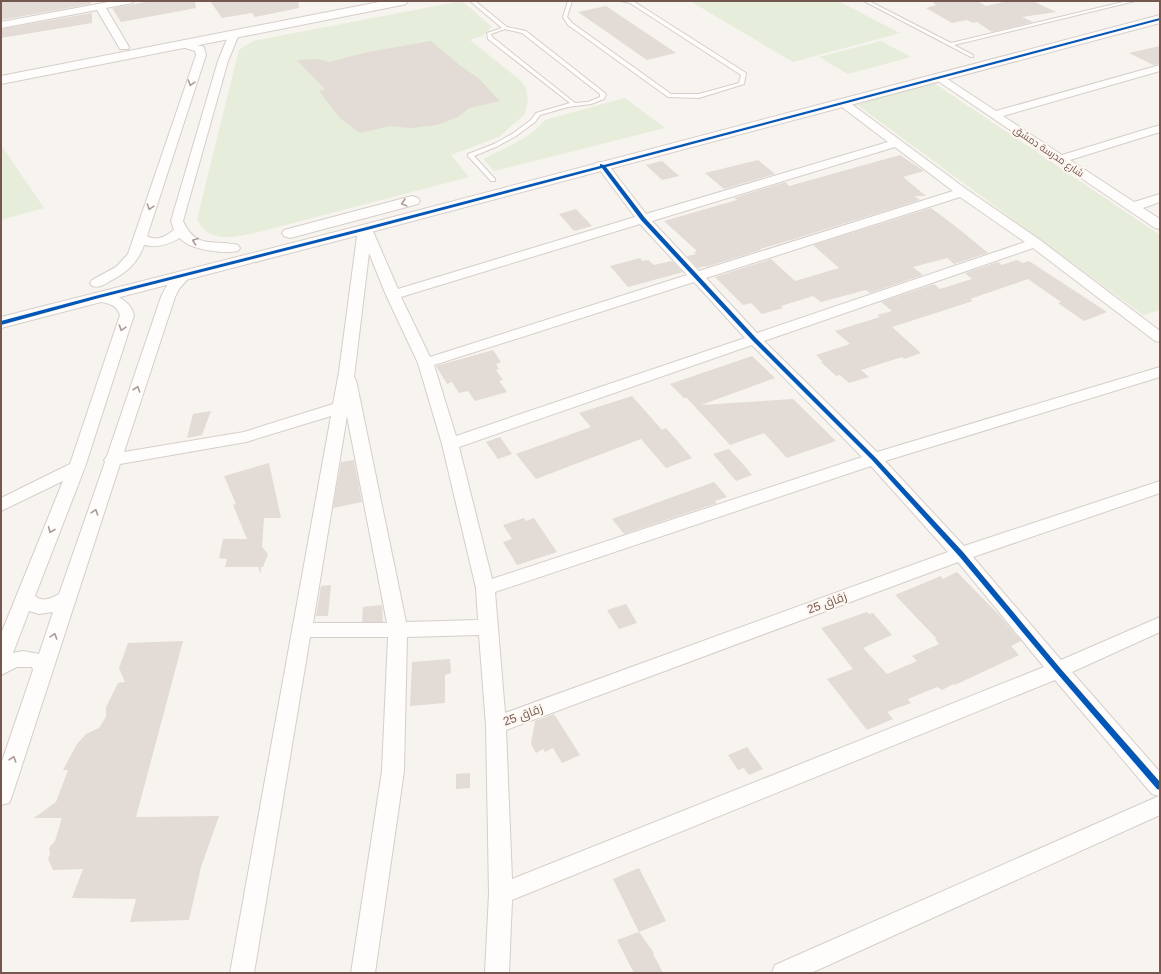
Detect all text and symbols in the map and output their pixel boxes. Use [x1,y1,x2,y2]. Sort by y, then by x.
one-way arrow [187,80,196,87]
street label: شارع مدرسة دمشق [1011,124,1086,180]
one-way arrow [401,199,407,207]
one-way arrow [146,203,155,210]
one-way arrow [191,238,198,246]
one-way arrow [118,325,127,332]
one-way arrow [132,386,140,393]
one-way arrow [90,509,99,516]
one-way arrow [48,527,56,534]
street label: زقاق 25 [805,589,849,617]
one-way arrow [49,632,58,639]
street label: زقاق 25 [501,701,545,729]
one-way arrow [9,756,17,763]

